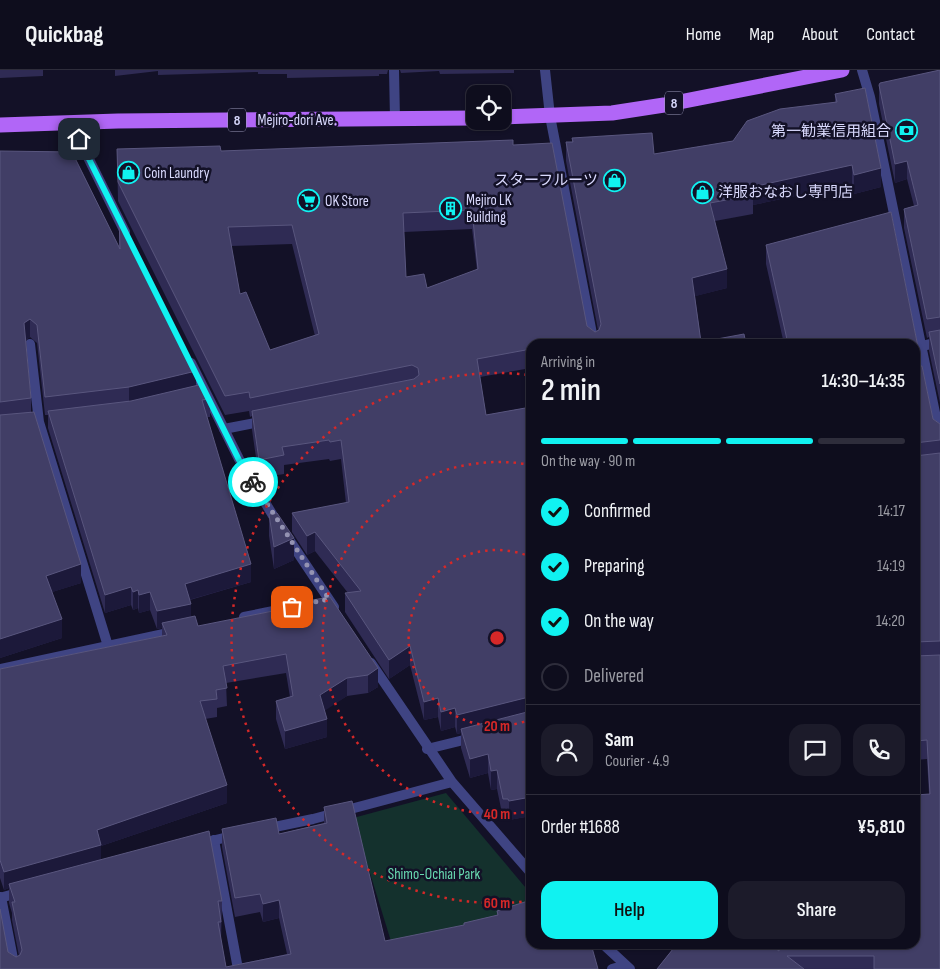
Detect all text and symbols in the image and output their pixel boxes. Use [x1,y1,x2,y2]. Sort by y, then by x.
text: Quickbag [25,20,103,49]
text: Home [686,24,721,45]
text: Map [749,24,774,45]
text: About [802,24,838,45]
text: Contact [866,24,915,45]
map controls [466,85,511,130]
button: locate [466,85,511,130]
road number: 8 [665,92,683,114]
road number: 8 [228,108,246,132]
street label: Mejiro-dori Ave. [258,111,337,130]
pin [58,118,100,160]
bank icon: 第一勧業信用組合 [895,119,919,143]
place label: 第一勧業信用組合 [771,122,891,141]
icon: home [65,125,93,153]
shop icon: Coin Laundry [116,161,140,185]
place label: Coin Laundry [144,164,210,183]
shop icon: スターフルーツ [602,168,626,192]
place label: スターフルーツ [494,171,598,190]
shop icon: 洋服おなおし専門店 [690,180,714,204]
place label: 洋服おなおし専門店 [718,183,853,202]
supermarket icon: OK Store [297,189,321,213]
place label: Mejiro LK Building [466,191,512,227]
place label: OK Store [325,192,369,211]
building icon: Mejiro LK Building [438,197,462,221]
text: Arriving in [541,353,595,372]
text: 14:30–14:35 [821,370,905,393]
text: 2 min [541,371,601,410]
text: On the way · 90 m [541,452,635,471]
courier [228,457,278,507]
icon: bike [239,468,267,496]
icon: check [541,498,569,526]
text: Confirmed [584,500,651,523]
text: 14:17 [878,502,905,521]
icon: check [541,553,569,581]
text: Preparing [584,555,645,578]
text: 14:19 [877,557,905,576]
pin [271,586,313,628]
icon: bag [278,593,306,621]
icon: check [541,608,569,636]
text: On the way [584,610,654,633]
text: 14:20 [876,612,905,631]
centre of rings [488,629,506,647]
text: Delivered [584,665,644,688]
text: 20 m [484,717,510,736]
button: person [541,724,593,776]
button: chat [789,724,841,776]
button: phone [853,724,905,776]
text: Sam [605,729,634,752]
text: Courier · 4.9 [605,752,669,771]
text: 40 m [484,805,510,824]
text: Order #1688 [541,816,620,839]
text: ¥5,810 [857,816,905,839]
park label: Shimo-Ochiai Park [388,865,481,884]
button: Help [541,881,718,939]
button: Share [728,881,905,939]
text: 60 m [484,894,510,913]

